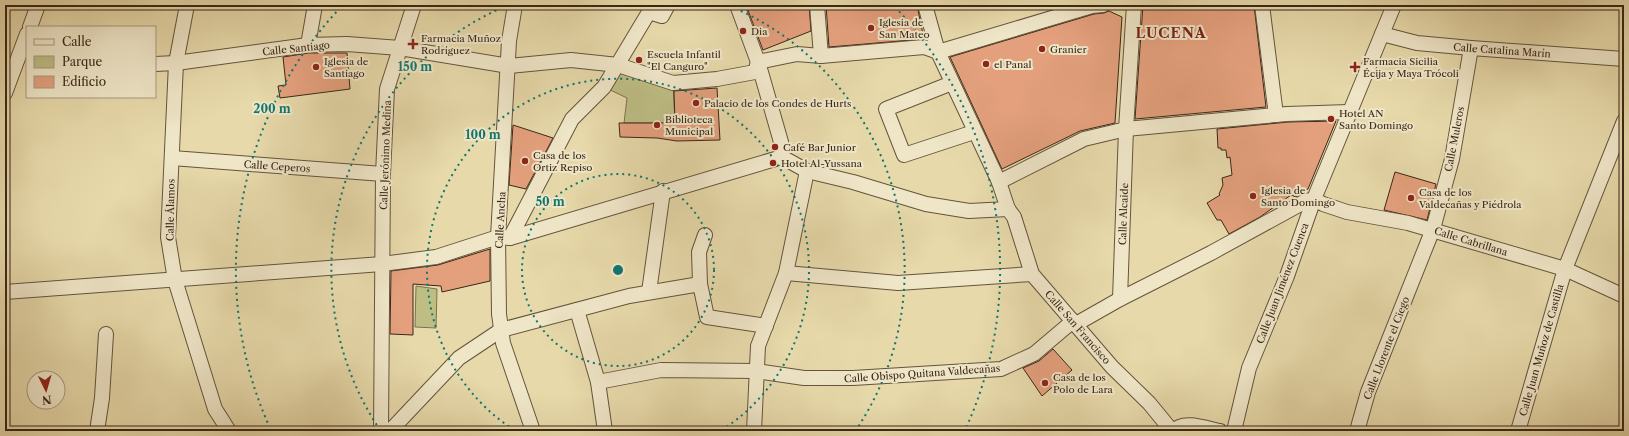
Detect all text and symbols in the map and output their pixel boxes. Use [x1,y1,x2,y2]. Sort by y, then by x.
place label: Iglesia de San Mateo [879,16,930,41]
marker: Iglesia de San Mateo [866,23,876,33]
district label: LUCENA [1135,24,1207,42]
place label: Dia [751,25,768,38]
legend [26,26,156,98]
marker: Dia [738,26,748,36]
place label: Farmacia Muñoz Rodríguez [421,32,501,57]
text: Calle [62,34,92,49]
street label: Calle Santiago [262,38,330,59]
marker: Farmacia Muñoz Rodríguez [408,39,418,49]
street label: Calle Catalina Marín [1453,41,1552,60]
place label: Granier [1050,43,1087,56]
marker: Granier [1037,44,1047,54]
place label: Escuela Infantil "El Canguro" [647,48,721,73]
text: Parque [62,54,103,69]
place label: Iglesia de Santiago [324,55,369,80]
marker: Escuela Infantil "El Canguro" [634,55,644,65]
place label: Farmacia Sicilia Écija y Maya Trócoli [1363,55,1459,80]
place label: el Panal [994,58,1032,71]
text: 150 m [398,59,432,74]
marker: el Panal [981,59,991,69]
marker: Iglesia de Santiago [311,62,321,72]
marker: Farmacia Sicilia Écija y Maya Trócoli [1350,62,1360,72]
text: Edificio [62,74,106,89]
place label: Palacio de los Condes de Hurts [704,97,851,110]
marker: Palacio de los Condes de Hurts [691,98,701,108]
street label: Calle Jerónimo Medina [377,99,394,210]
text: 200 m [253,101,291,116]
street label: Calle Muleros [1442,105,1467,173]
place label: Hotel AN Santo Domingo [1339,107,1413,132]
place label: Biblioteca Municipal [665,113,714,138]
marker: Hotel AN Santo Domingo [1326,114,1336,124]
marker: Biblioteca Municipal [652,120,662,130]
text: 100 m [465,127,501,142]
place label: Café Bar Junior [783,141,857,154]
marker: Café Bar Junior [770,142,780,152]
place label: Casa de los Ortiz Repiso [533,149,593,174]
marker: Casa de los Ortiz Repiso [520,156,530,166]
place label: Hotel Al-Yussana [781,157,863,170]
street label: Calle Ceperos [243,158,311,175]
marker: Hotel Al-Yussana [768,158,778,168]
street label: Calle Álamos [163,179,178,241]
street label: Calle Alcaide [1116,182,1131,245]
place label: Iglesia de Santo Domingo [1261,184,1335,209]
place label: Casa de los Valdecañas y Piédrola [1418,186,1522,211]
street label: Calle Ancha [493,190,509,249]
marker: Iglesia de Santo Domingo [1248,191,1258,201]
marker: Casa de los Valdecañas y Piédrola [1406,193,1416,203]
text: 50 m [535,194,565,209]
street label: Calle Juan Jiménez Cuenca [1253,220,1312,345]
street label: Calle Cabrillana [1433,224,1510,259]
centre of rings [611,263,625,277]
street label: Calle Juan Muñoz de Castilla [1516,282,1567,418]
street label: Calle San Francisco [1042,288,1113,367]
street label: Calle Llorente el Ciego [1361,295,1412,402]
street label: Calle Obispo Quitana Valdecañas [844,362,1001,385]
north arrow [26,370,66,410]
place label: Casa de los Polo de Lara [1053,371,1114,396]
marker: Casa de los Polo de Lara [1040,378,1050,388]
text: N [41,393,52,407]

